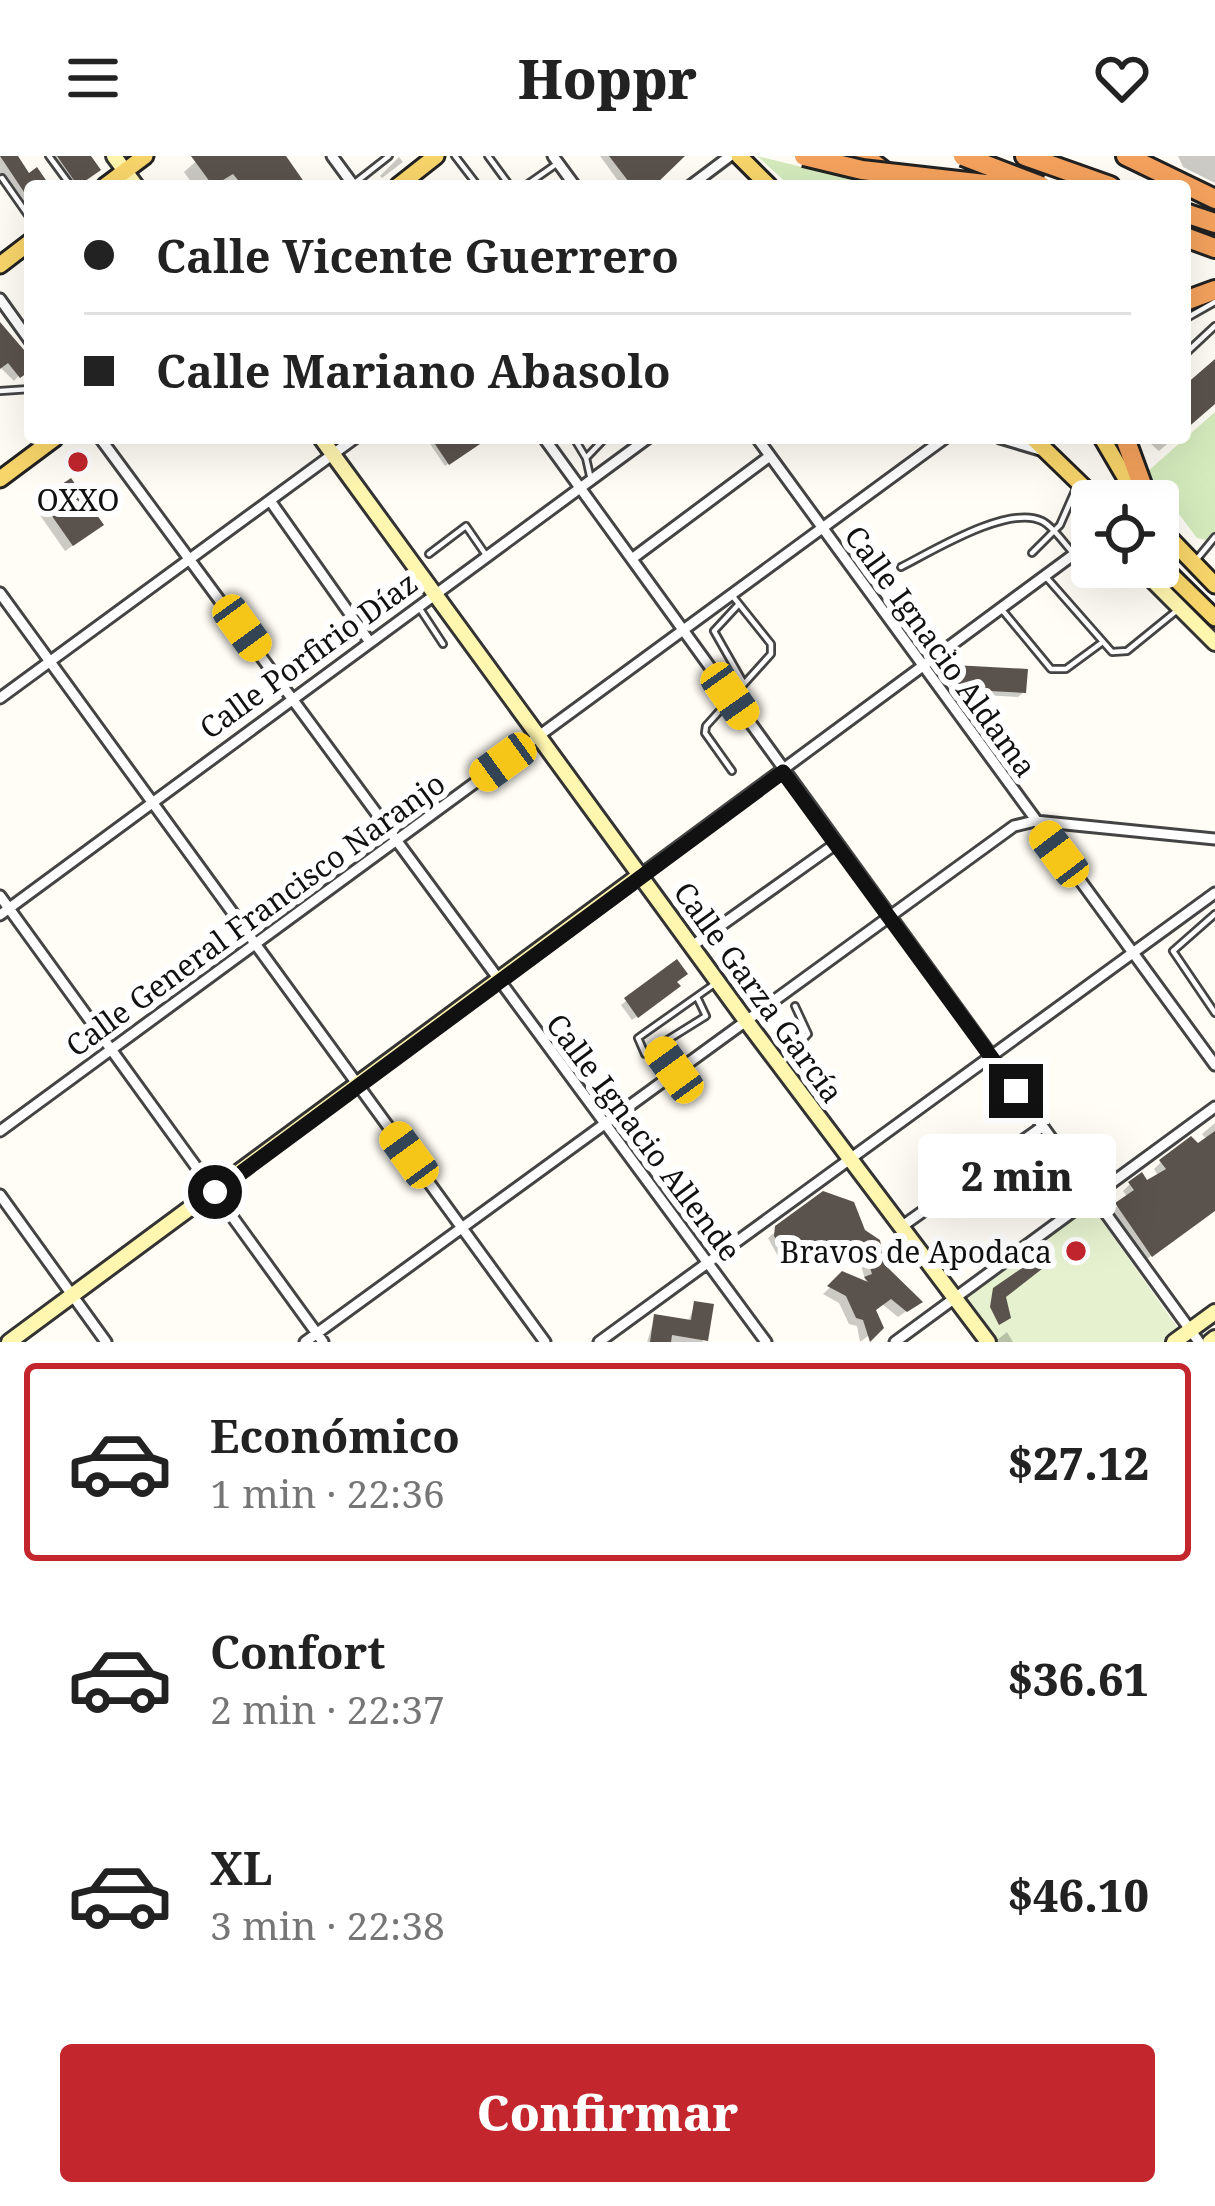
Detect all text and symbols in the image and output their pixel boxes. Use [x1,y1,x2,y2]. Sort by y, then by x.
text: Hoppr [518,41,697,115]
icon: menu [60,45,126,111]
icon: heart [1089,45,1155,111]
text: Calle Vicente Guerrero [156,225,679,286]
text: Calle Mariano Abasolo [156,340,671,401]
marker: OXXO [65,449,91,475]
place label: OXXO [37,479,119,520]
map controls [1071,480,1179,588]
button: locate [1071,480,1179,588]
street label: Calle Ignacio Aldama [836,517,1046,785]
street label: Calle Porfirio Díaz [191,562,425,748]
car [206,588,278,668]
car [695,656,765,736]
car [463,726,543,798]
street label: Calle General Francisco Naranjo [57,762,453,1066]
car [1023,814,1095,894]
street label: Calle Garza García [665,873,853,1111]
street label: Calle Ignacio Allende [537,1005,751,1269]
car [638,1030,710,1110]
route end [989,1064,1043,1118]
car [373,1115,445,1195]
callout: 2 min [917,1133,1115,1217]
text: 2 min [961,1149,1073,1202]
route start [188,1165,242,1219]
place label: Bravos de Apodaca [780,1231,1052,1272]
marker: Bravos de Apodaca [1063,1238,1089,1264]
text: Económico [210,1405,460,1466]
icon: car [66,1408,174,1516]
text: $27.12 [1007,1432,1149,1493]
text: 1 min · 22:36 [210,1466,445,1519]
text: Confort [210,1621,385,1682]
icon: car [66,1624,174,1732]
text: $36.61 [1007,1648,1149,1709]
text: 2 min · 22:37 [210,1682,445,1735]
text: XL [210,1837,272,1898]
icon: car [66,1840,174,1948]
text: $46.10 [1007,1864,1149,1925]
text: 3 min · 22:38 [210,1898,445,1951]
button: Confirmar [60,2044,1155,2182]

